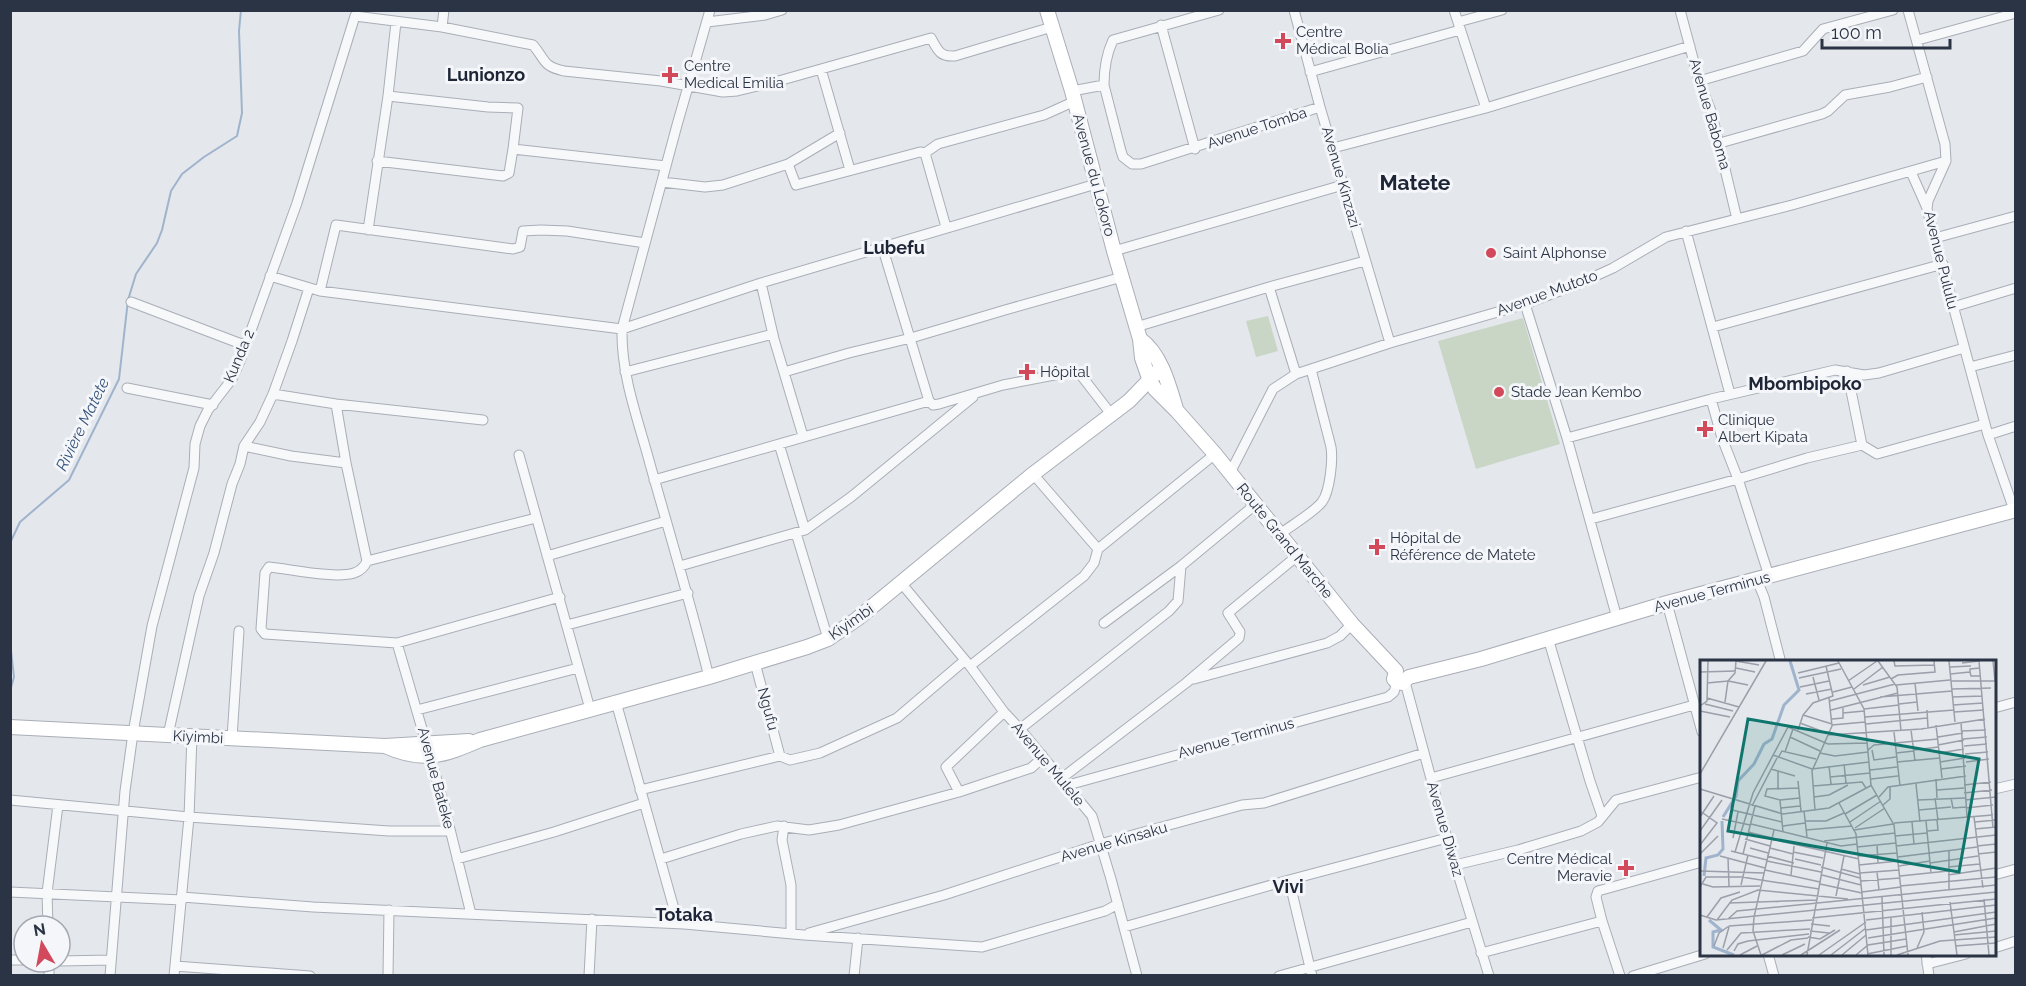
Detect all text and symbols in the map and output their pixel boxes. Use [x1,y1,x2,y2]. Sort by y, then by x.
scale bar [1822,12,1950,50]
text: 100 m [1831,22,1882,43]
place label: Centre Médical Bolia [1296,23,1389,58]
marker: Centre Médical Bolia [1274,32,1292,50]
street label: Avenue Baboma [1686,56,1734,172]
place label: Centre Medical Emilia [684,57,784,92]
district label: Lunionzo [447,64,525,85]
marker: Centre Medical Emilia [661,66,679,84]
street label: Avenue Tomba [1205,103,1309,153]
street label: Avenue du Lokoro [1069,112,1119,238]
street label: Avenue Kinzazi [1318,124,1364,230]
district label: Matete [1380,170,1451,195]
street label: Avenue Pululu [1920,209,1962,311]
district label: Lubefu [863,237,925,258]
place label: Saint Alphonse [1503,244,1607,262]
marker: Saint Alphonse [1484,246,1498,260]
street label: Avenue Mutoto [1494,266,1600,320]
street label: Kunda 2 [220,326,258,385]
marker: Hôpital [1018,363,1036,381]
place label: Hôpital [1040,363,1091,381]
district label: Mbombipoko [1748,373,1862,394]
water label: Rivière Matete [52,374,113,474]
place label: Stade Jean Kembo [1511,383,1641,401]
marker: Stade Jean Kembo [1492,385,1506,399]
place label: Clinique Albert Kipata [1718,411,1808,446]
marker: Clinique Albert Kipata [1696,420,1714,438]
street label: Route Grand Marche [1233,480,1337,602]
place label: Hôpital de Référence de Matete [1390,529,1536,564]
marker: Hôpital de Référence de Matete [1368,538,1386,556]
street label: Avenue Terminus [1652,568,1772,616]
street label: Kiyimbi [825,600,877,644]
inset map [1700,660,1996,956]
street label: Ngufu [754,686,782,732]
street label: Avenue Terminus [1176,714,1296,762]
street label: Avenue Mulele [1008,718,1089,810]
street label: Avenue Bateke [414,725,458,831]
street label: Kiyimbi [172,727,224,747]
street label: Avenue Diwaz [1423,779,1467,879]
street label: Avenue Kinsaku [1058,818,1170,866]
place label: Centre Médical Meravie [1507,850,1613,885]
marker: Centre Médical Meravie [1617,859,1635,877]
district label: Vivi [1272,876,1304,897]
district label: Totaka [655,904,713,925]
north arrow [12,914,72,974]
text: N [32,919,47,940]

